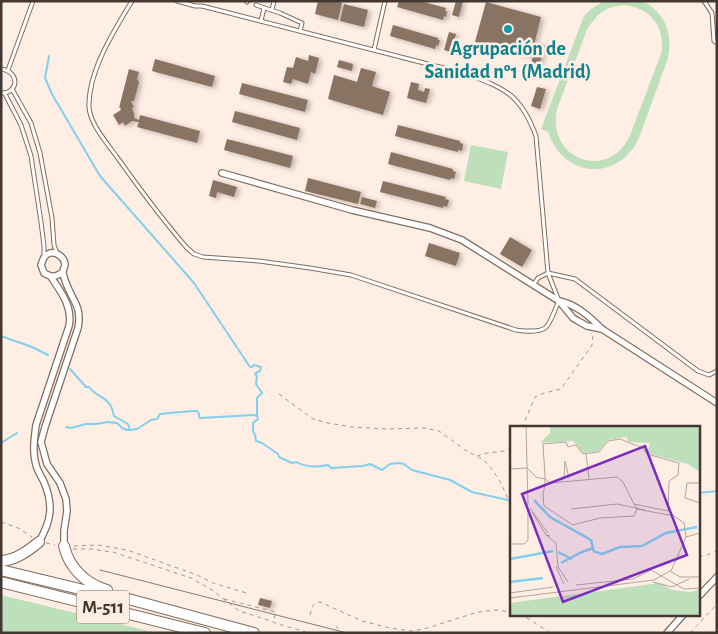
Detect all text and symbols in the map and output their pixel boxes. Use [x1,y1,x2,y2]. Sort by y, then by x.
marker: Agrupación de Sanidad nº1 (Madrid) [502,23,514,35]
place label: Agrupación de Sanidad nº1 (Madrid) [425,39,591,82]
inset map [510,426,700,616]
road number: M-511 [77,590,129,624]

